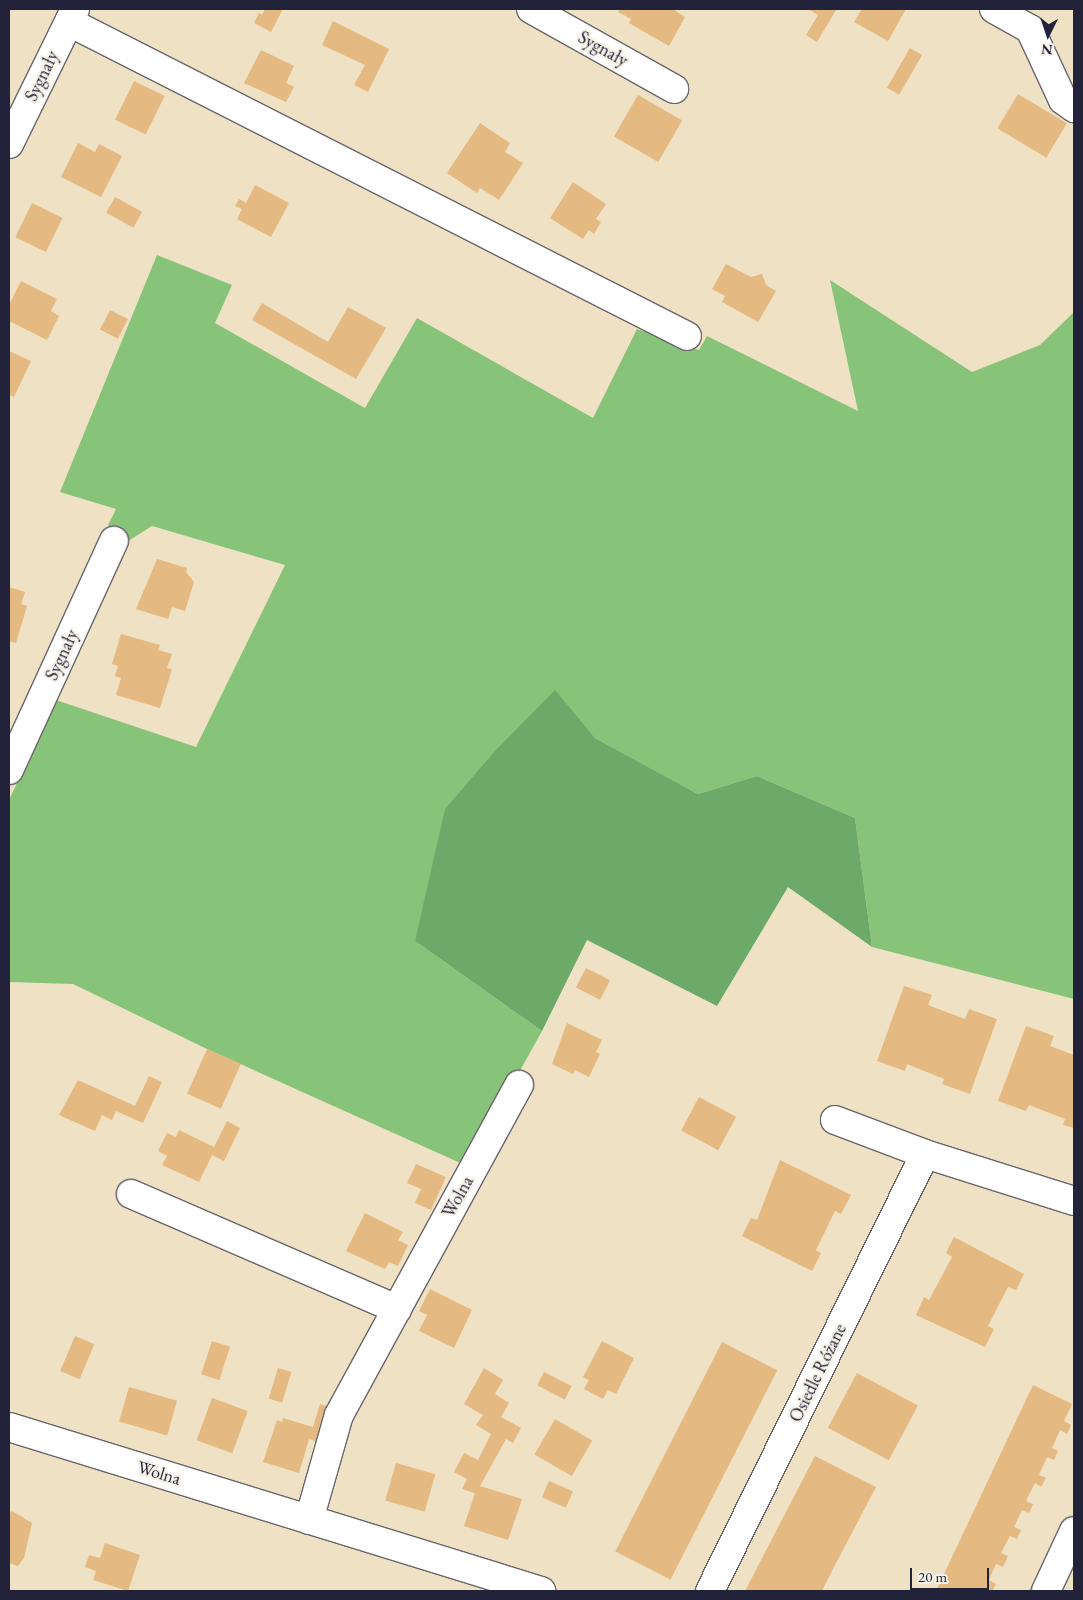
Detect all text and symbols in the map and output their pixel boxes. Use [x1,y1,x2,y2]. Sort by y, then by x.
north arrow [1023,10,1073,60]
street label: Sygnały [574,27,632,71]
text: N [1041,41,1053,59]
street label: Sygnały [21,47,63,105]
street label: Sygnały [41,626,83,684]
street label: Wolna [438,1172,478,1222]
street label: Osiedle Różane [785,1320,851,1426]
street label: Wolna [135,1456,183,1490]
scale bar [913,1558,992,1590]
text: 20 m [918,1567,947,1586]

